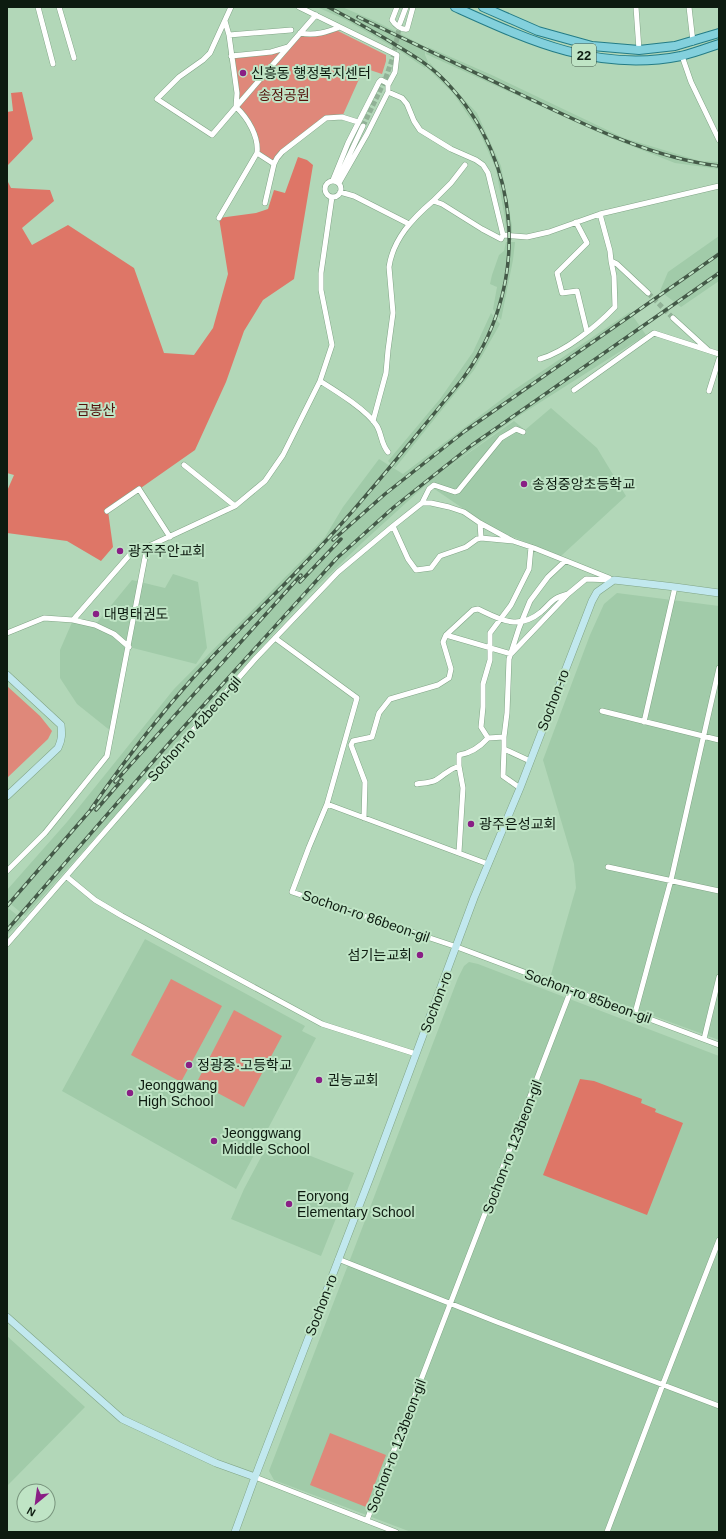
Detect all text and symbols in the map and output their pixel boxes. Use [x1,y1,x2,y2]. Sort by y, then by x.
road number: 22 [572,44,596,66]
place label: 신흥동 행정복지센터 [251,65,371,81]
marker: 신흥동 행정복지센터 [238,68,248,78]
park label: 송정공원 [258,87,310,103]
park label: 금봉산 [77,402,115,418]
place label: 송정중앙초등학교 [532,476,635,492]
marker: 송정중앙초등학교 [519,479,529,489]
place label: 광주주안교회 [128,543,205,559]
marker: 광주주안교회 [115,546,125,556]
place label: 대명태권도 [104,606,169,622]
marker: 대명태권도 [91,609,101,619]
street label: Sochon-ro [534,667,572,733]
street label: Sochon-ro 42beon-gil [144,673,244,785]
place label: 광주은성교회 [479,816,556,832]
marker: 광주은성교회 [466,819,476,829]
street label: Sochon-ro 86beon-gil [300,887,432,945]
place label: 섬기는교회 [348,947,412,963]
marker: 섬기는교회 [415,950,425,960]
street label: Sochon-ro 85beon-gil [522,966,654,1026]
street label: Sochon-ro [417,969,455,1035]
place label: 정광중·고등학교 [197,1057,292,1073]
marker: 정광중·고등학교 [184,1060,194,1070]
place label: 권능교회 [327,1072,379,1088]
marker: 권능교회 [314,1075,324,1085]
place label: Jeonggwang High School [138,1077,217,1109]
street label: Sochon-ro 123beon-gil [479,1078,545,1216]
marker: Jeonggwang High School [125,1088,135,1098]
place label: Jeonggwang Middle School [222,1125,310,1157]
marker: Jeonggwang Middle School [209,1136,219,1146]
place label: Eoryong Elementary School [297,1188,415,1220]
marker: Eoryong Elementary School [284,1199,294,1209]
street label: Sochon-ro [302,1272,340,1338]
street label: Sochon-ro 123beon-gil [363,1377,429,1515]
north arrow [16,1483,56,1523]
text: N [25,1505,38,1519]

